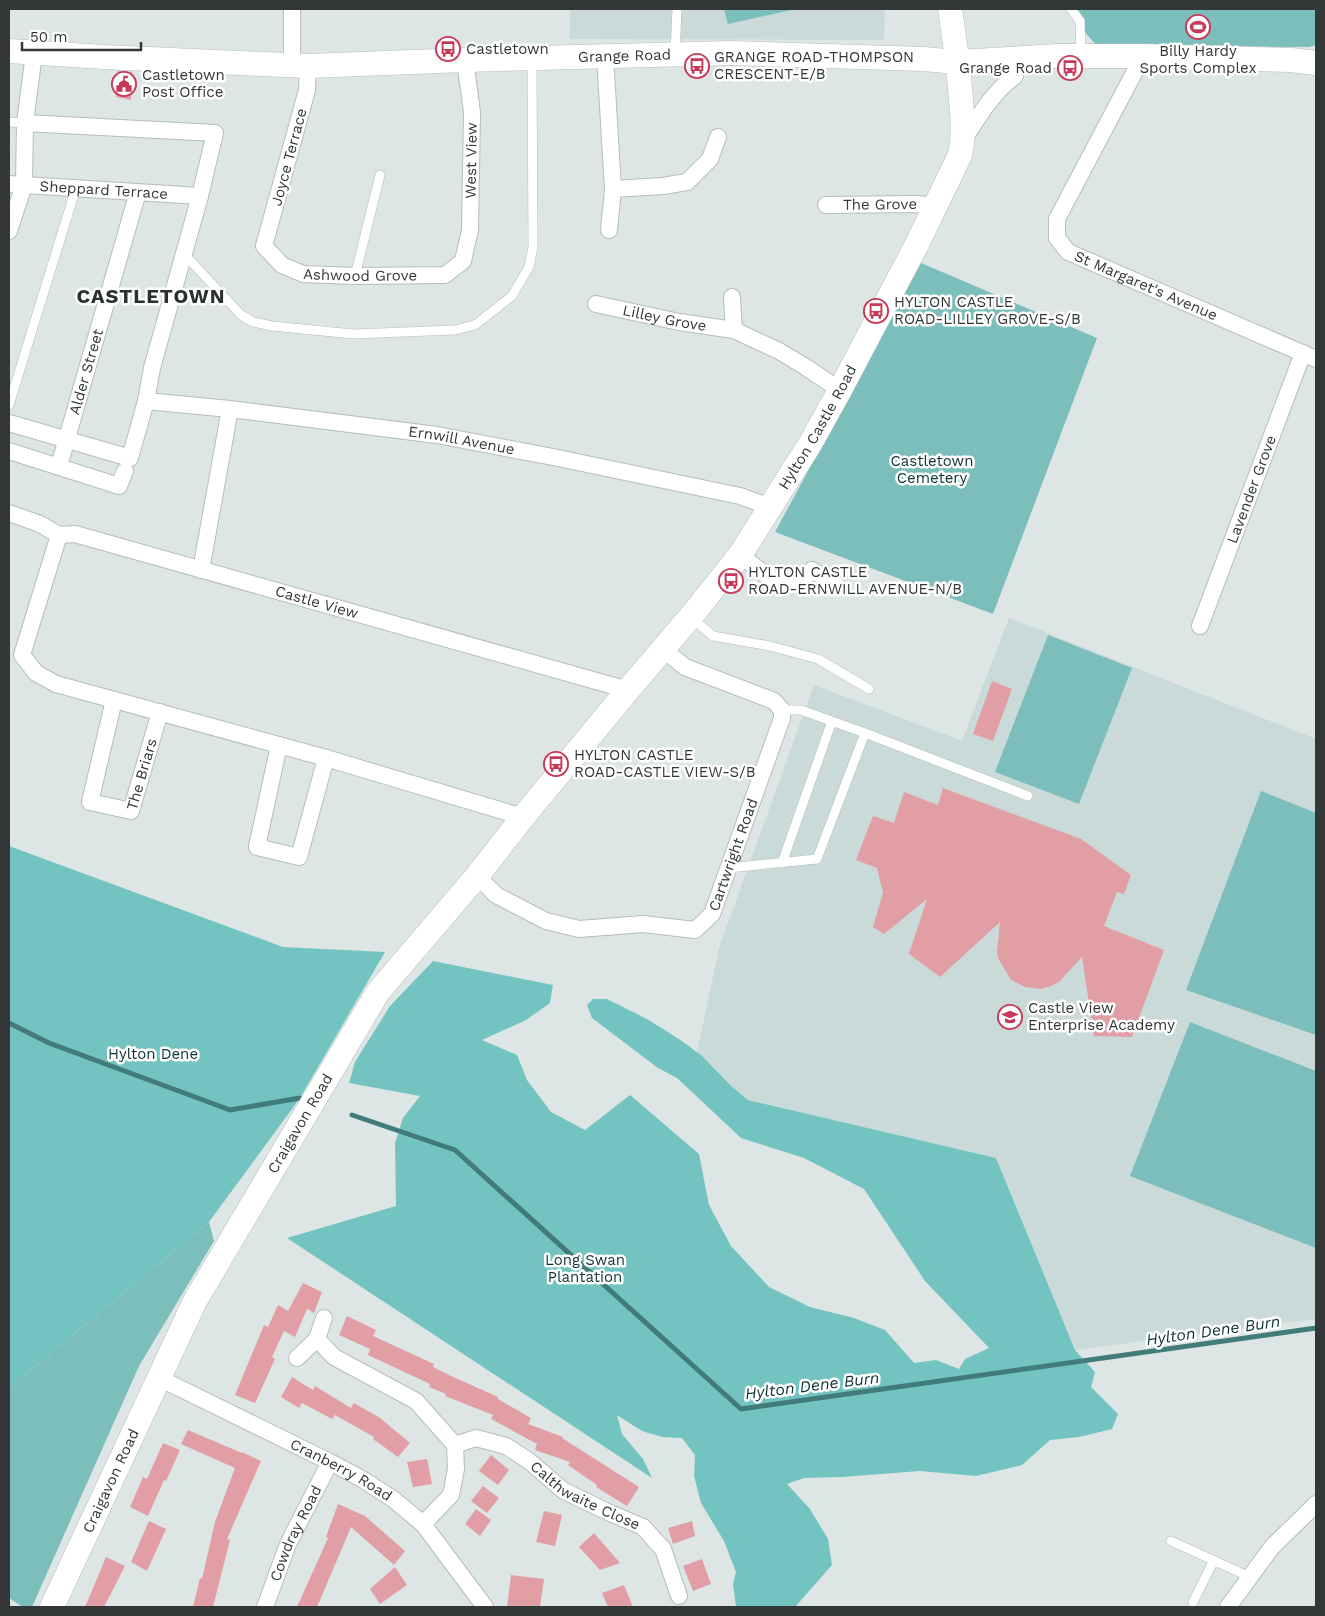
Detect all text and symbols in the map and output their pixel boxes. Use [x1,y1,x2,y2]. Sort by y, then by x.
sports icon: Billy Hardy Sports Complex [1185,14,1211,40]
scale bar [22,20,141,52]
text: 50 m [30,28,67,46]
bus stop icon: Castletown [435,36,461,62]
place label: Castletown [466,40,549,58]
place label: Billy Hardy Sports Complex [1140,42,1256,77]
street label: Grange Road [578,46,671,66]
place label: GRANGE ROAD-THOMPSON CRESCENT-E/B [714,48,914,83]
bus stop icon: GRANGE ROAD-THOMPSON CRESCENT-E/B [684,53,710,79]
bus stop icon: Grange Road [1057,55,1083,81]
place label: Grange Road [959,59,1052,77]
place label: Castletown Post Office [142,66,225,101]
public building icon: Castletown Post Office [111,71,137,97]
street label: Joyce Terrace [267,106,311,208]
street label: West View [462,122,481,199]
street label: Sheppard Terrace [39,177,169,203]
street label: The Grove [843,195,917,214]
street label: St Margaret's Avenue [1072,247,1220,324]
street label: Ashwood Grove [303,265,417,285]
district label: CASTLETOWN [76,284,226,308]
place label: HYLTON CASTLE ROAD-LILLEY GROVE-S/B [894,293,1081,328]
bus stop icon: HYLTON CASTLE ROAD-LILLEY GROVE-S/B [863,298,889,324]
street label: Lilley Grove [621,301,708,335]
street label: Alder Street [65,326,107,417]
street label: Hylton Castle Road [775,362,861,493]
street label: Ernwill Avenue [407,422,516,459]
street label: Lavender Grove [1223,433,1280,546]
park label: Castletown Cemetery [891,452,973,487]
place label: HYLTON CASTLE ROAD-ERNWILL AVENUE-N/B [748,563,962,598]
bus stop icon: HYLTON CASTLE ROAD-ERNWILL AVENUE-N/B [718,568,744,594]
street label: Castle View [273,582,361,623]
street label: The Briars [123,736,161,812]
place label: HYLTON CASTLE ROAD-CASTLE VIEW-S/B [574,746,755,781]
bus stop icon: HYLTON CASTLE ROAD-CASTLE VIEW-S/B [543,751,569,777]
street label: Cartwright Road [705,796,762,914]
place label: Castle View Enterprise Academy [1028,999,1175,1034]
school or university icon: Castle View Enterprise Academy [997,1004,1023,1030]
park label: Hylton Dene [108,1045,198,1063]
street label: Craigavon Road [264,1070,337,1177]
park label: Long Swan Plantation [545,1251,625,1286]
water label: Hylton Dene Burn [1145,1312,1281,1349]
water label: Hylton Dene Burn [744,1368,880,1403]
street label: Craigavon Road [79,1426,143,1536]
street label: Cranberry Road [287,1435,395,1505]
street label: Calthwaite Close [527,1457,643,1534]
street label: Cowdray Road [266,1482,326,1584]

